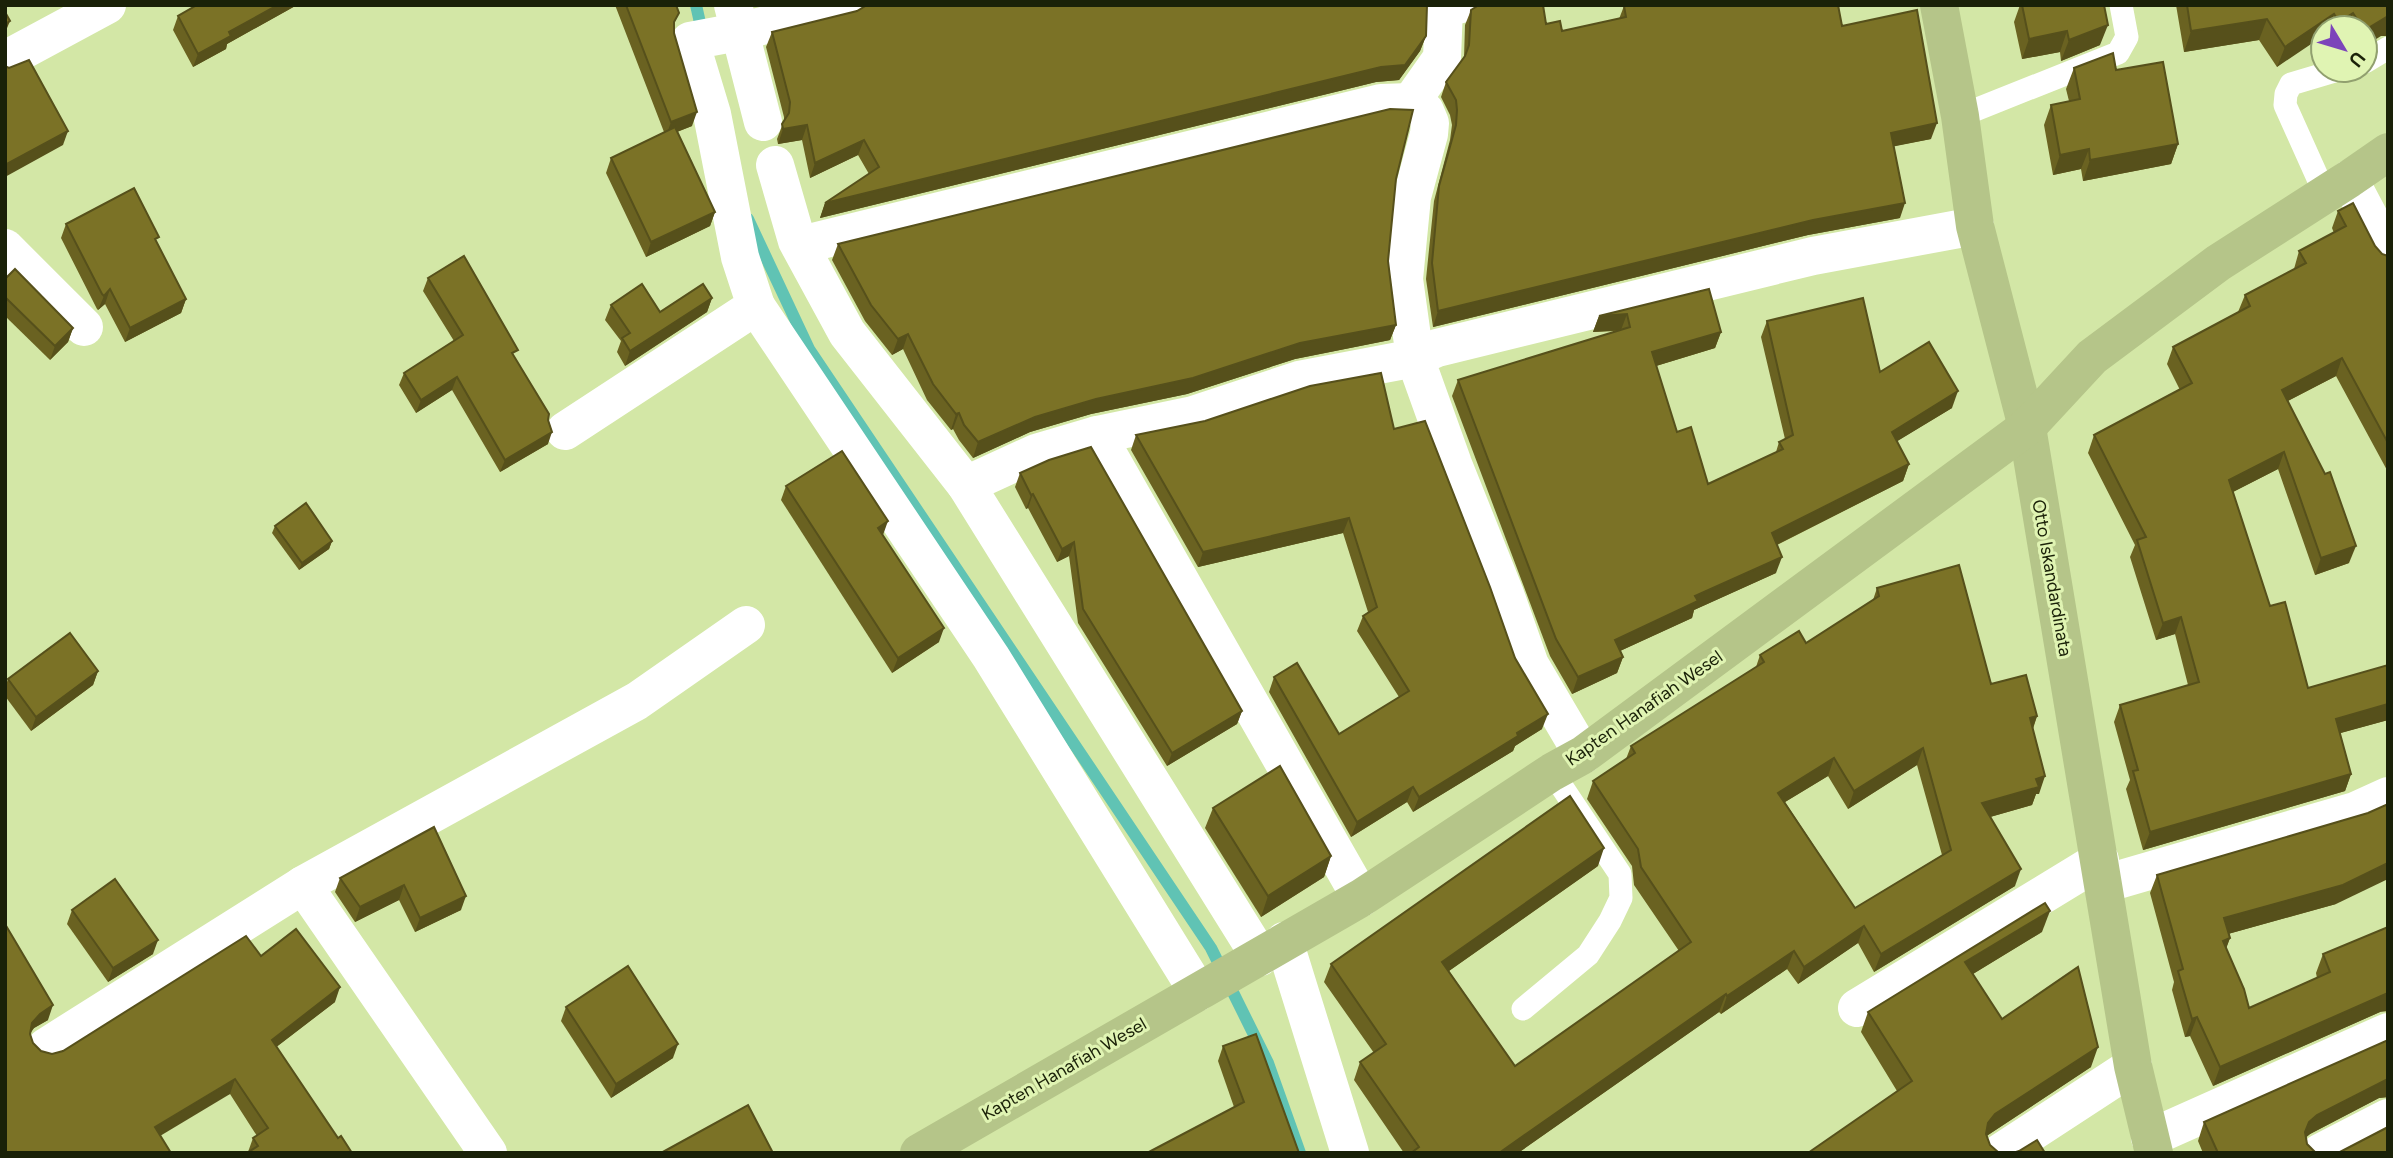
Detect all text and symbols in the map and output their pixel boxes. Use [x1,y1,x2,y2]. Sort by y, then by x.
north arrow [2309,14,2379,84]
text: U [2344,47,2370,72]
street label: Otto Iskandardinata [2027,498,2077,658]
street label: Kapten Hanafiah Wesel [1561,645,1727,771]
street label: Kapten Hanafiah Wesel [978,1013,1150,1125]

